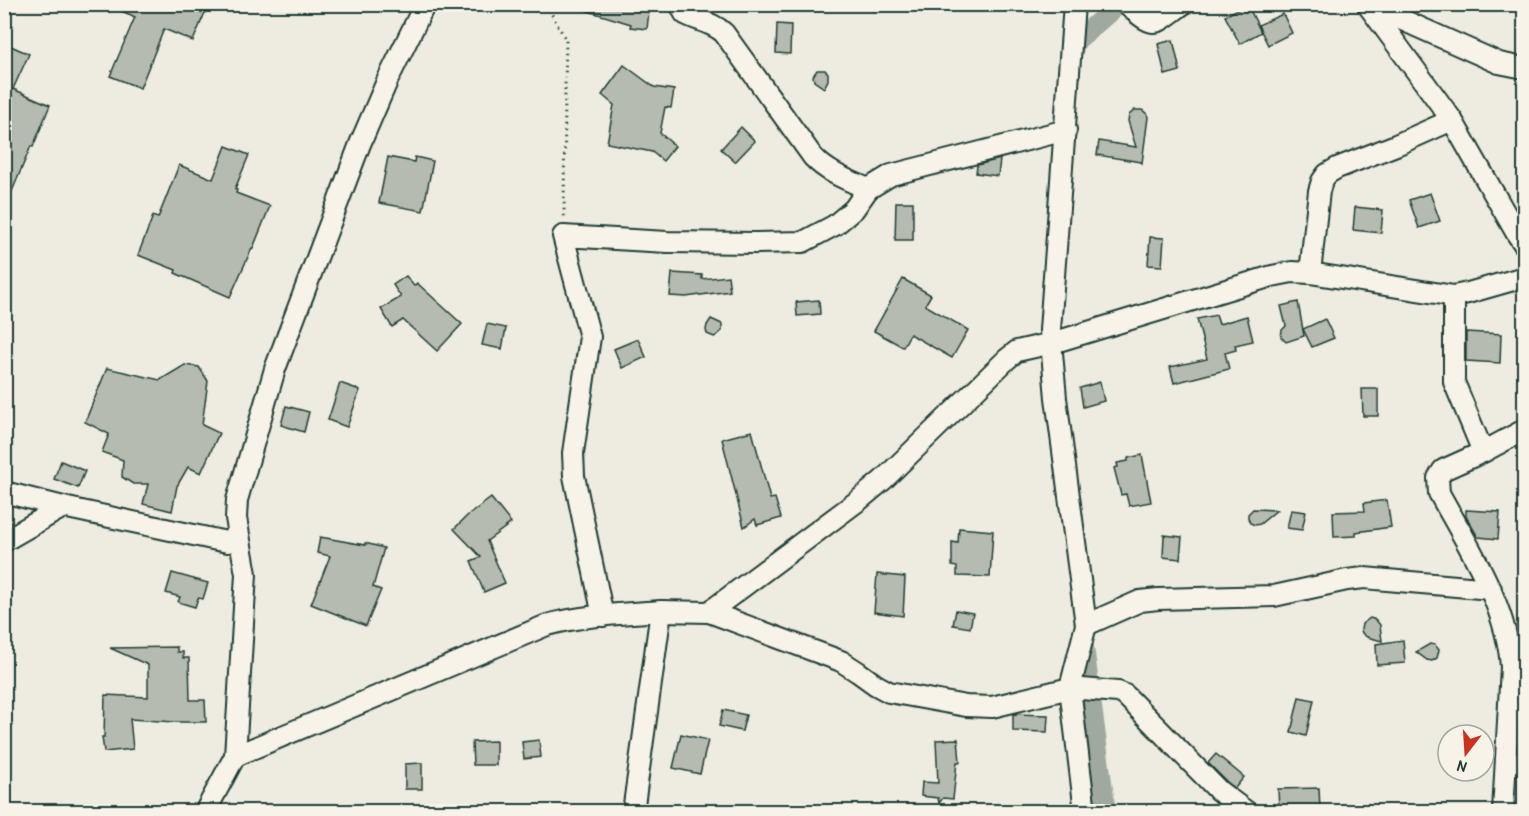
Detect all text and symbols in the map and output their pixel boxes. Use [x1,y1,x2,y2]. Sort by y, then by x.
north arrow [1436,723,1496,783]
text: N [1454,755,1469,779]

